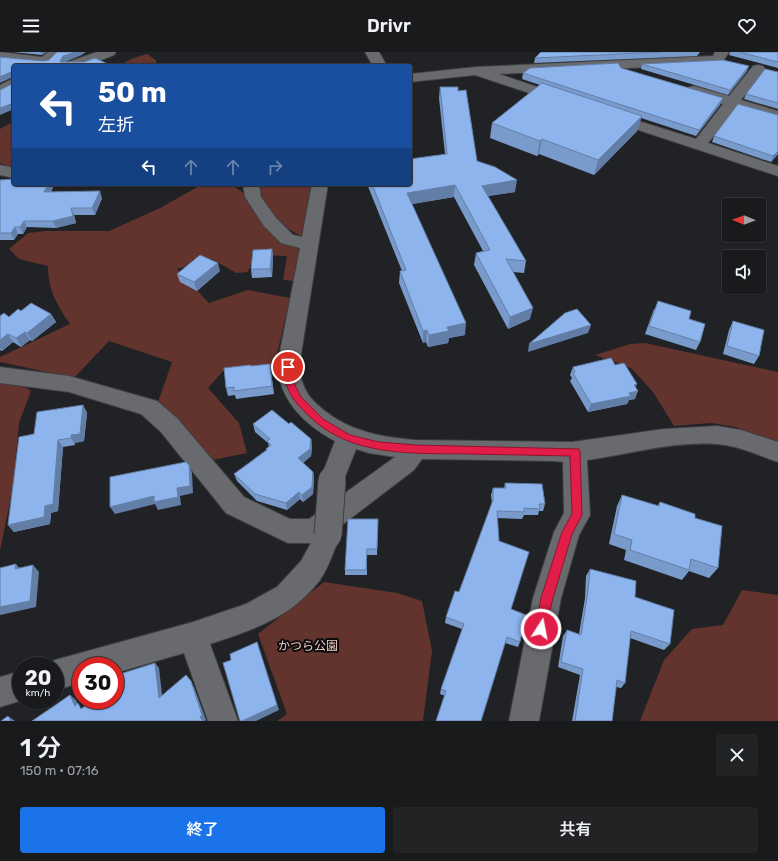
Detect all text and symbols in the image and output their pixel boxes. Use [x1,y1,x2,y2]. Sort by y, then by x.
icon: menu [20,15,42,37]
text: Drivr [367,15,411,37]
icon: heart [736,15,758,37]
text: 50 m [98,76,167,109]
icon: left [32,80,84,132]
text: 左折 [98,114,134,136]
icon: left [138,156,160,178]
icon: ahead [180,156,202,178]
icon: ahead [222,156,244,178]
icon: right [264,156,286,178]
north arrow [722,198,766,242]
map controls [722,198,766,294]
button: sound [722,250,766,294]
pin [271,350,305,384]
icon: arrive [277,356,299,378]
position arrow [520,608,562,650]
park label: かつら公園 [278,639,338,653]
speed limit sign: 30 [72,657,124,709]
text: 20 [25,666,51,690]
text: km/h [26,687,50,699]
text: 1 分 [20,734,61,762]
button: close [716,734,758,776]
text: 150 m · 07:16 [20,763,99,778]
button: 終了 [20,807,385,853]
button: 共有 [393,807,758,853]

